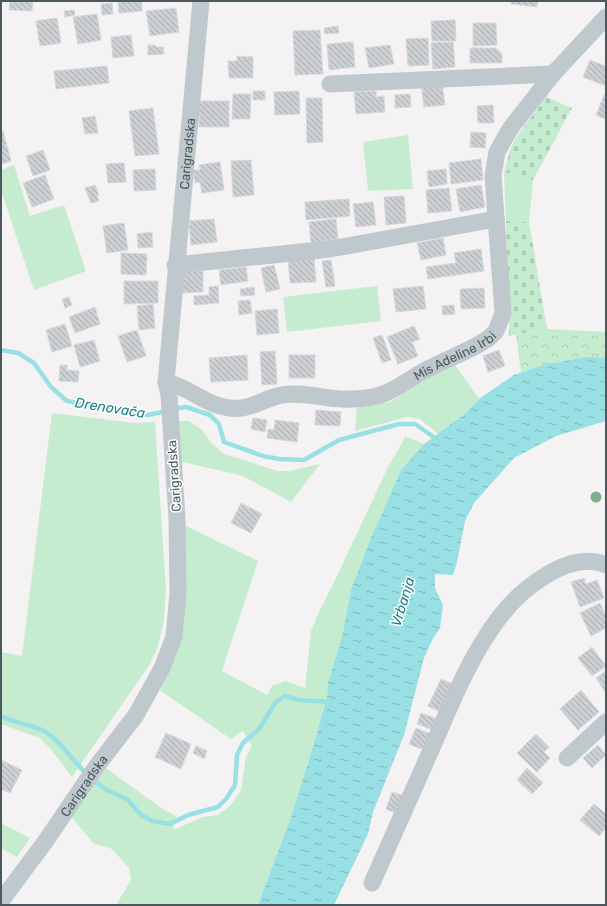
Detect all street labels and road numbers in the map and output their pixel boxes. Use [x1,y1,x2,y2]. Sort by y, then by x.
street label: Carigradska [176,117,198,190]
street label: Mis Adeline Irbi [411,328,499,383]
street label: Carigradska [164,440,185,512]
street label: Carigradska [57,752,110,819]

